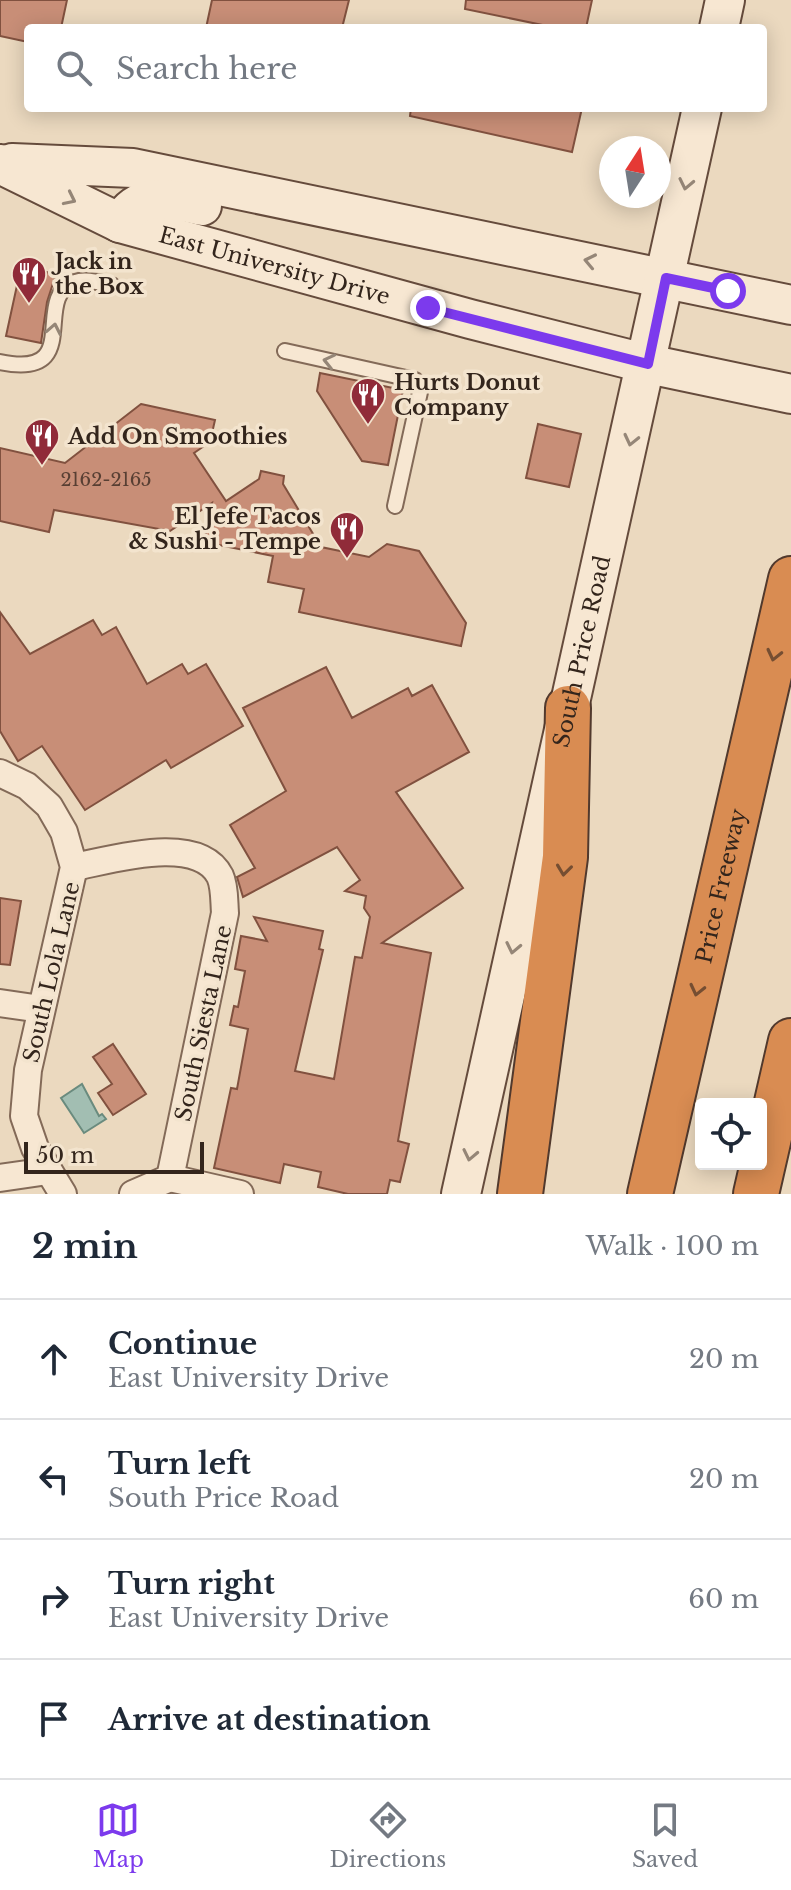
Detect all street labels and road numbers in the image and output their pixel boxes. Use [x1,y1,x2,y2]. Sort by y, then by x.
street label: East University Drive [156,221,393,310]
street label: South Price Road [548,553,616,750]
street label: Price Freeway [690,806,752,966]
street label: South Lola Lane [18,879,85,1065]
street label: South Siesta Lane [170,923,237,1124]

